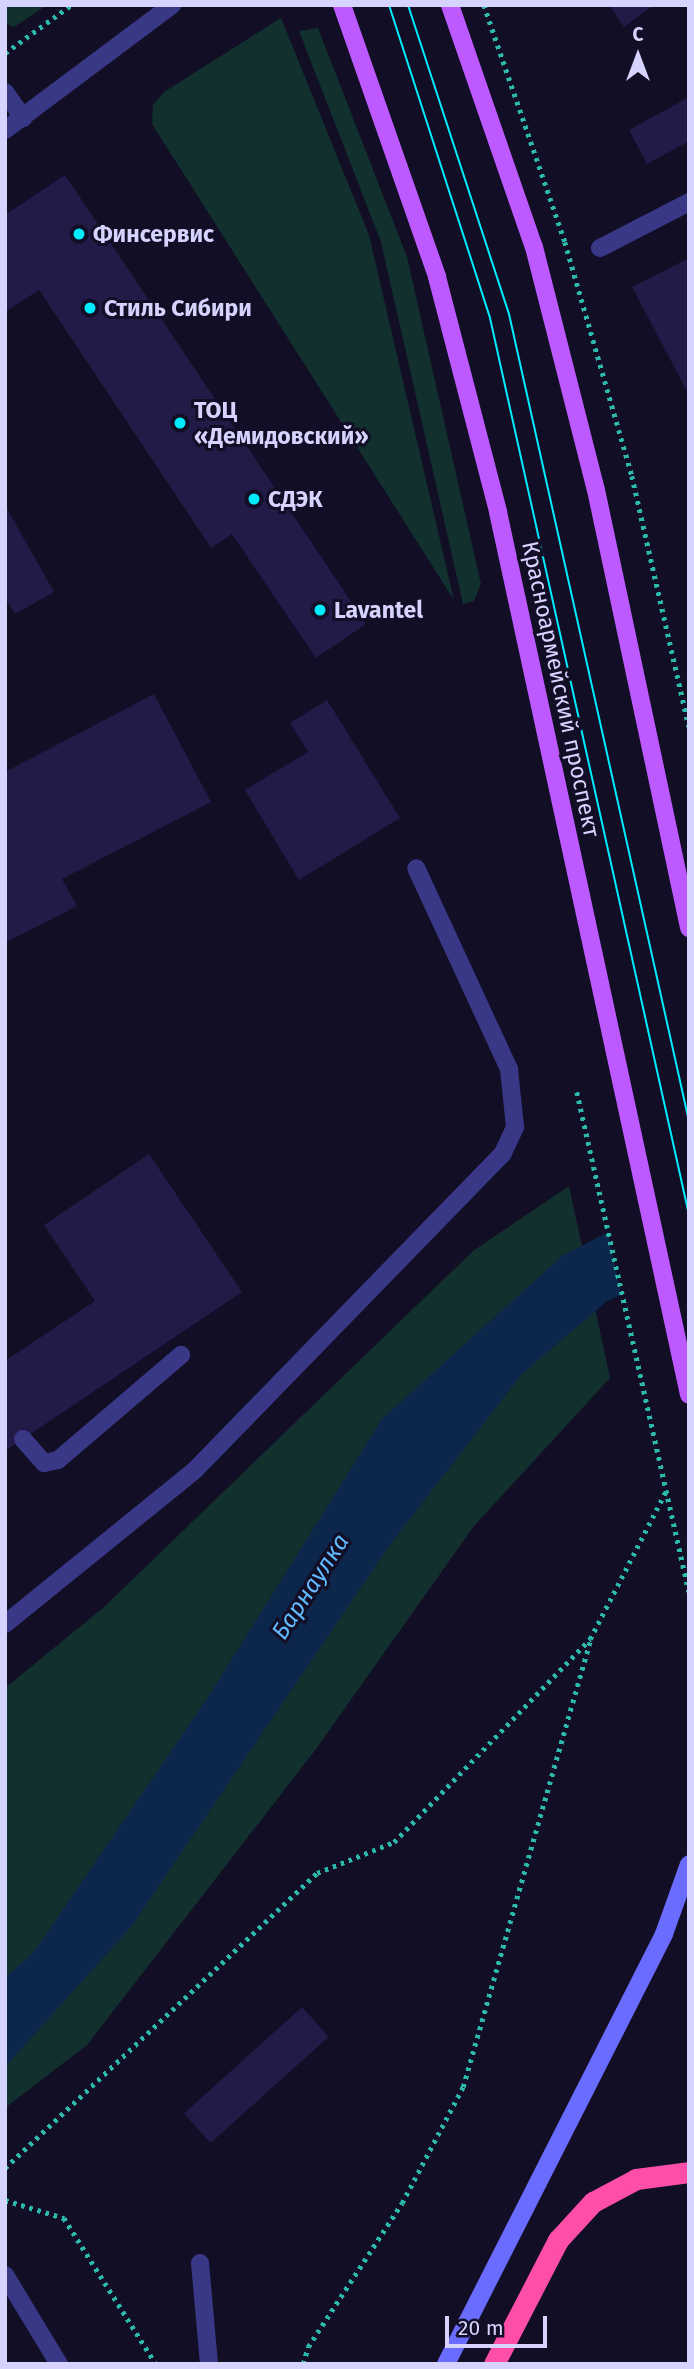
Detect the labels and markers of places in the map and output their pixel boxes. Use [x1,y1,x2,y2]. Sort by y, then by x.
place label: Финсервис [93,220,214,248]
marker: Финсервис [71,226,87,242]
place label: Стиль Сибири [104,294,252,322]
marker: Стиль Сибири [82,300,98,316]
place label: ТОЦ «Демидовский» [194,396,369,450]
marker: ТОЦ «Демидовский» [172,415,188,431]
place label: СДЭК [268,485,322,513]
marker: СДЭК [246,491,262,507]
place label: Lavantel [334,596,423,624]
marker: Lavantel [312,602,328,618]

